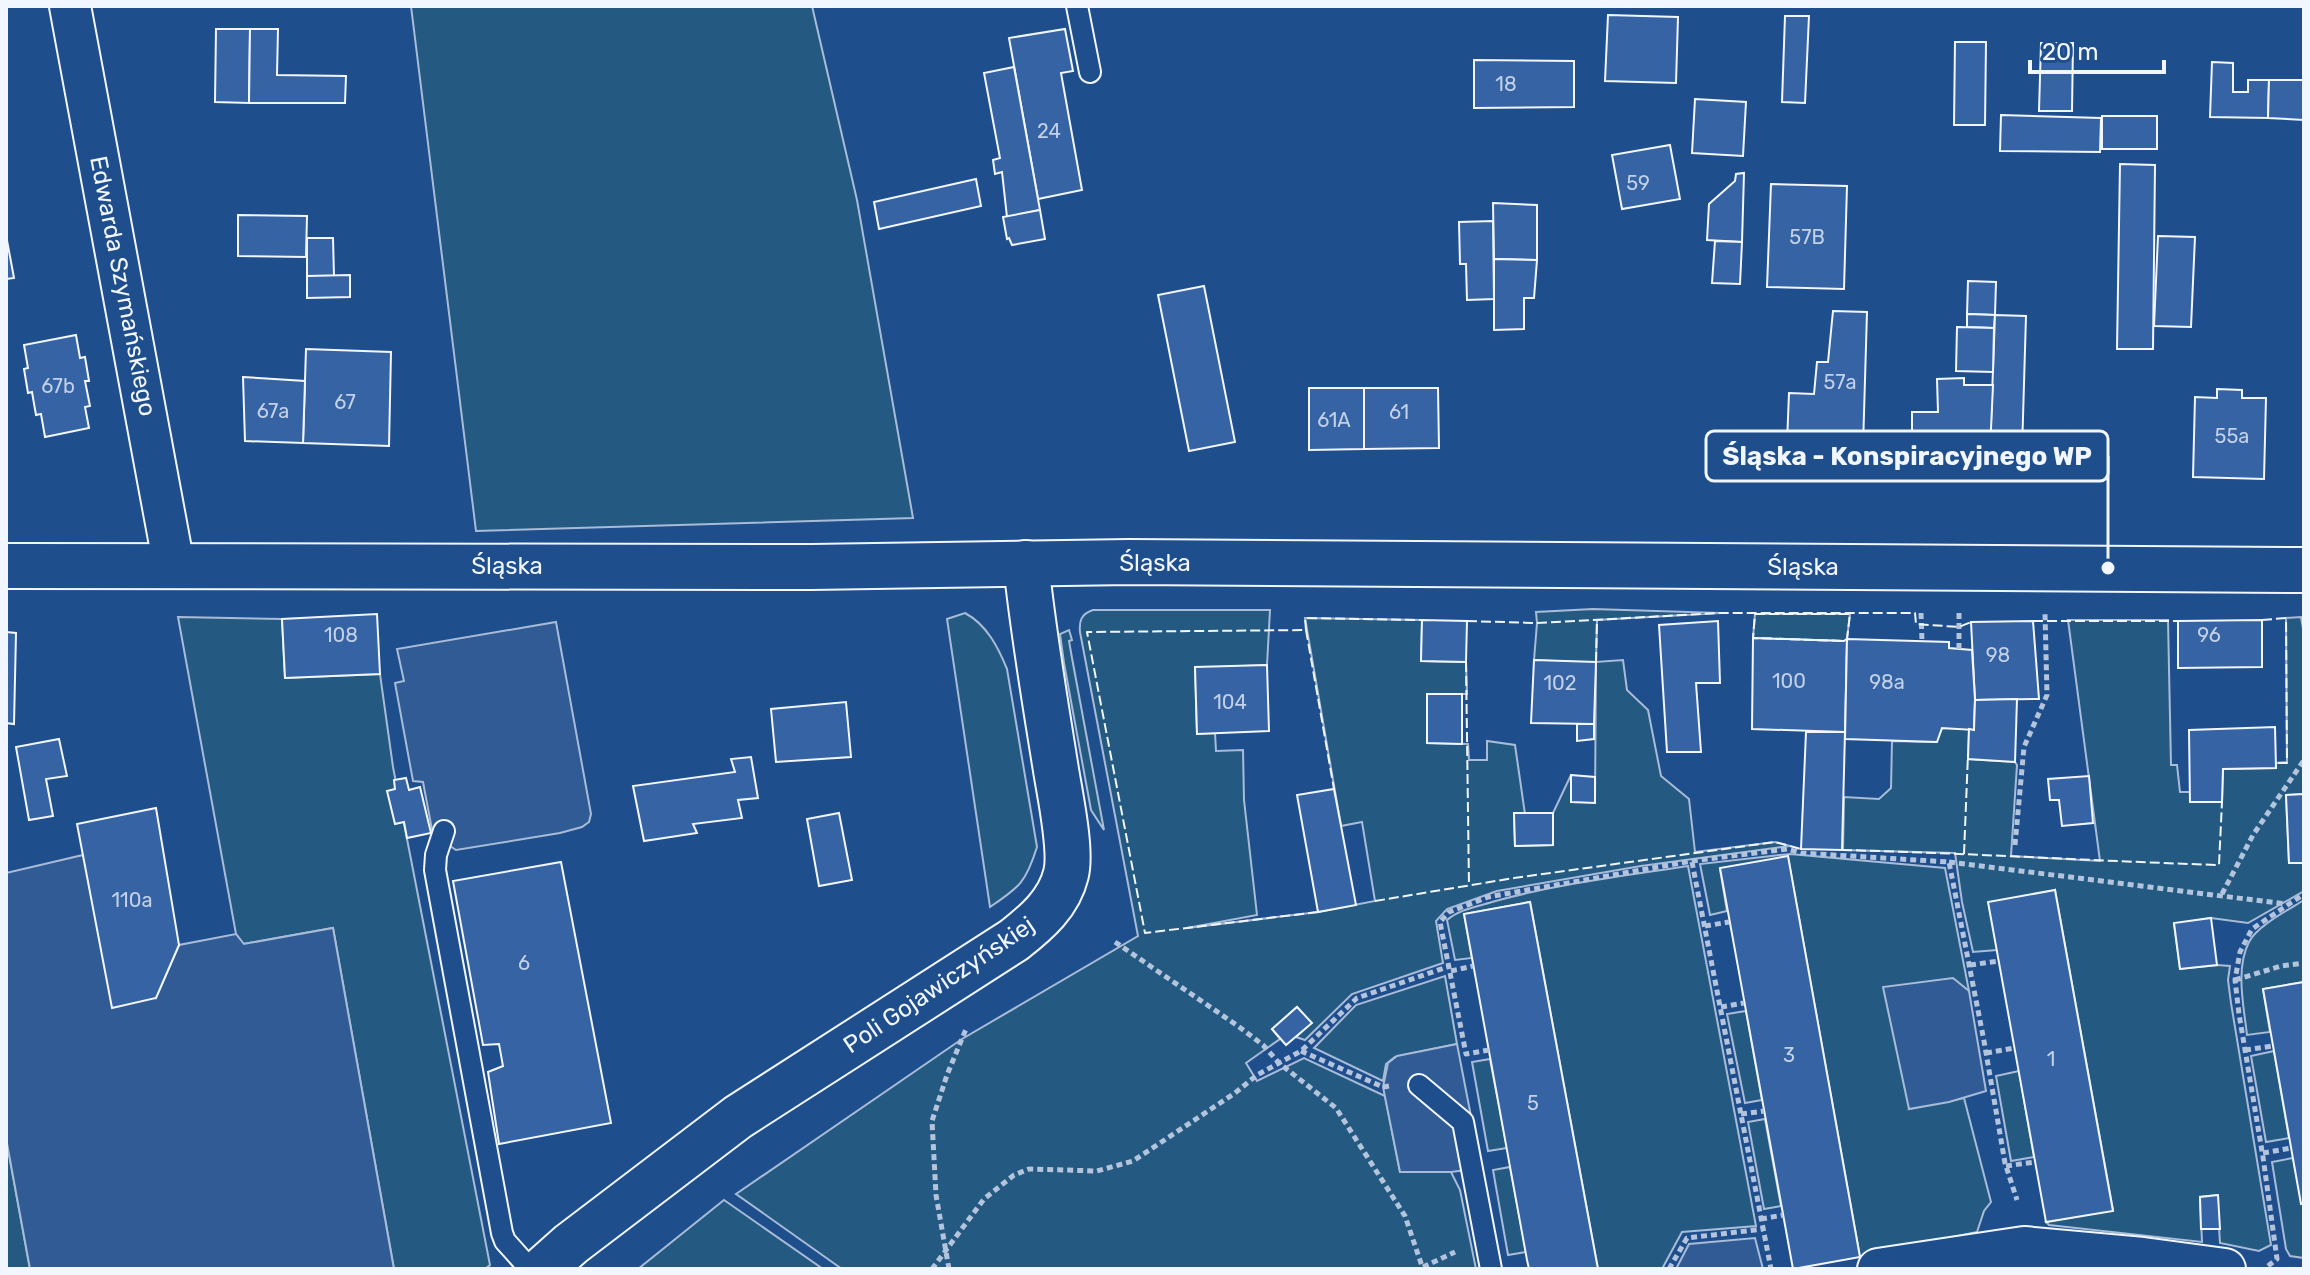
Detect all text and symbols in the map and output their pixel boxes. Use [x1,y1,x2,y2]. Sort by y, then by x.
scale bar [2030,24,2164,74]
text: 20 m [2042,38,2099,66]
house number: 18 [1495,72,1517,96]
house number: 24 [1037,119,1061,143]
street label: Edwarda Szymańskiego [84,153,162,419]
house number: 59 [1626,171,1650,195]
house number: 57B [1789,225,1825,249]
house number: 57a [1823,370,1857,394]
house number: 67b [41,374,75,398]
house number: 67 [334,390,356,414]
house number: 67a [257,399,289,423]
house number: 61 [1389,400,1409,424]
house number: 61A [1317,408,1351,432]
house number: 55a [2215,424,2249,448]
callout: Śląska - Konspiracyjnego WP [1706,431,2108,481]
text: Śląska - Konspiracyjnego WP [1722,440,2092,472]
street label: Śląska [1119,549,1191,577]
street label: Śląska [471,552,543,580]
street label: Śląska [1767,553,1839,581]
house number: 108 [324,623,358,647]
house number: 96 [2197,623,2221,647]
house number: 98 [1986,643,2010,667]
house number: 100 [1772,669,1806,693]
house number: 98a [1869,670,1905,694]
house number: 102 [1544,671,1577,695]
house number: 104 [1213,690,1247,714]
house number: 110a [112,888,152,912]
street label: Poli Gojawiczyńskiej [838,911,1040,1059]
house number: 6 [518,951,530,975]
house number: 3 [1783,1043,1795,1067]
house number: 1 [2047,1047,2055,1071]
house number: 5 [1527,1091,1539,1115]

